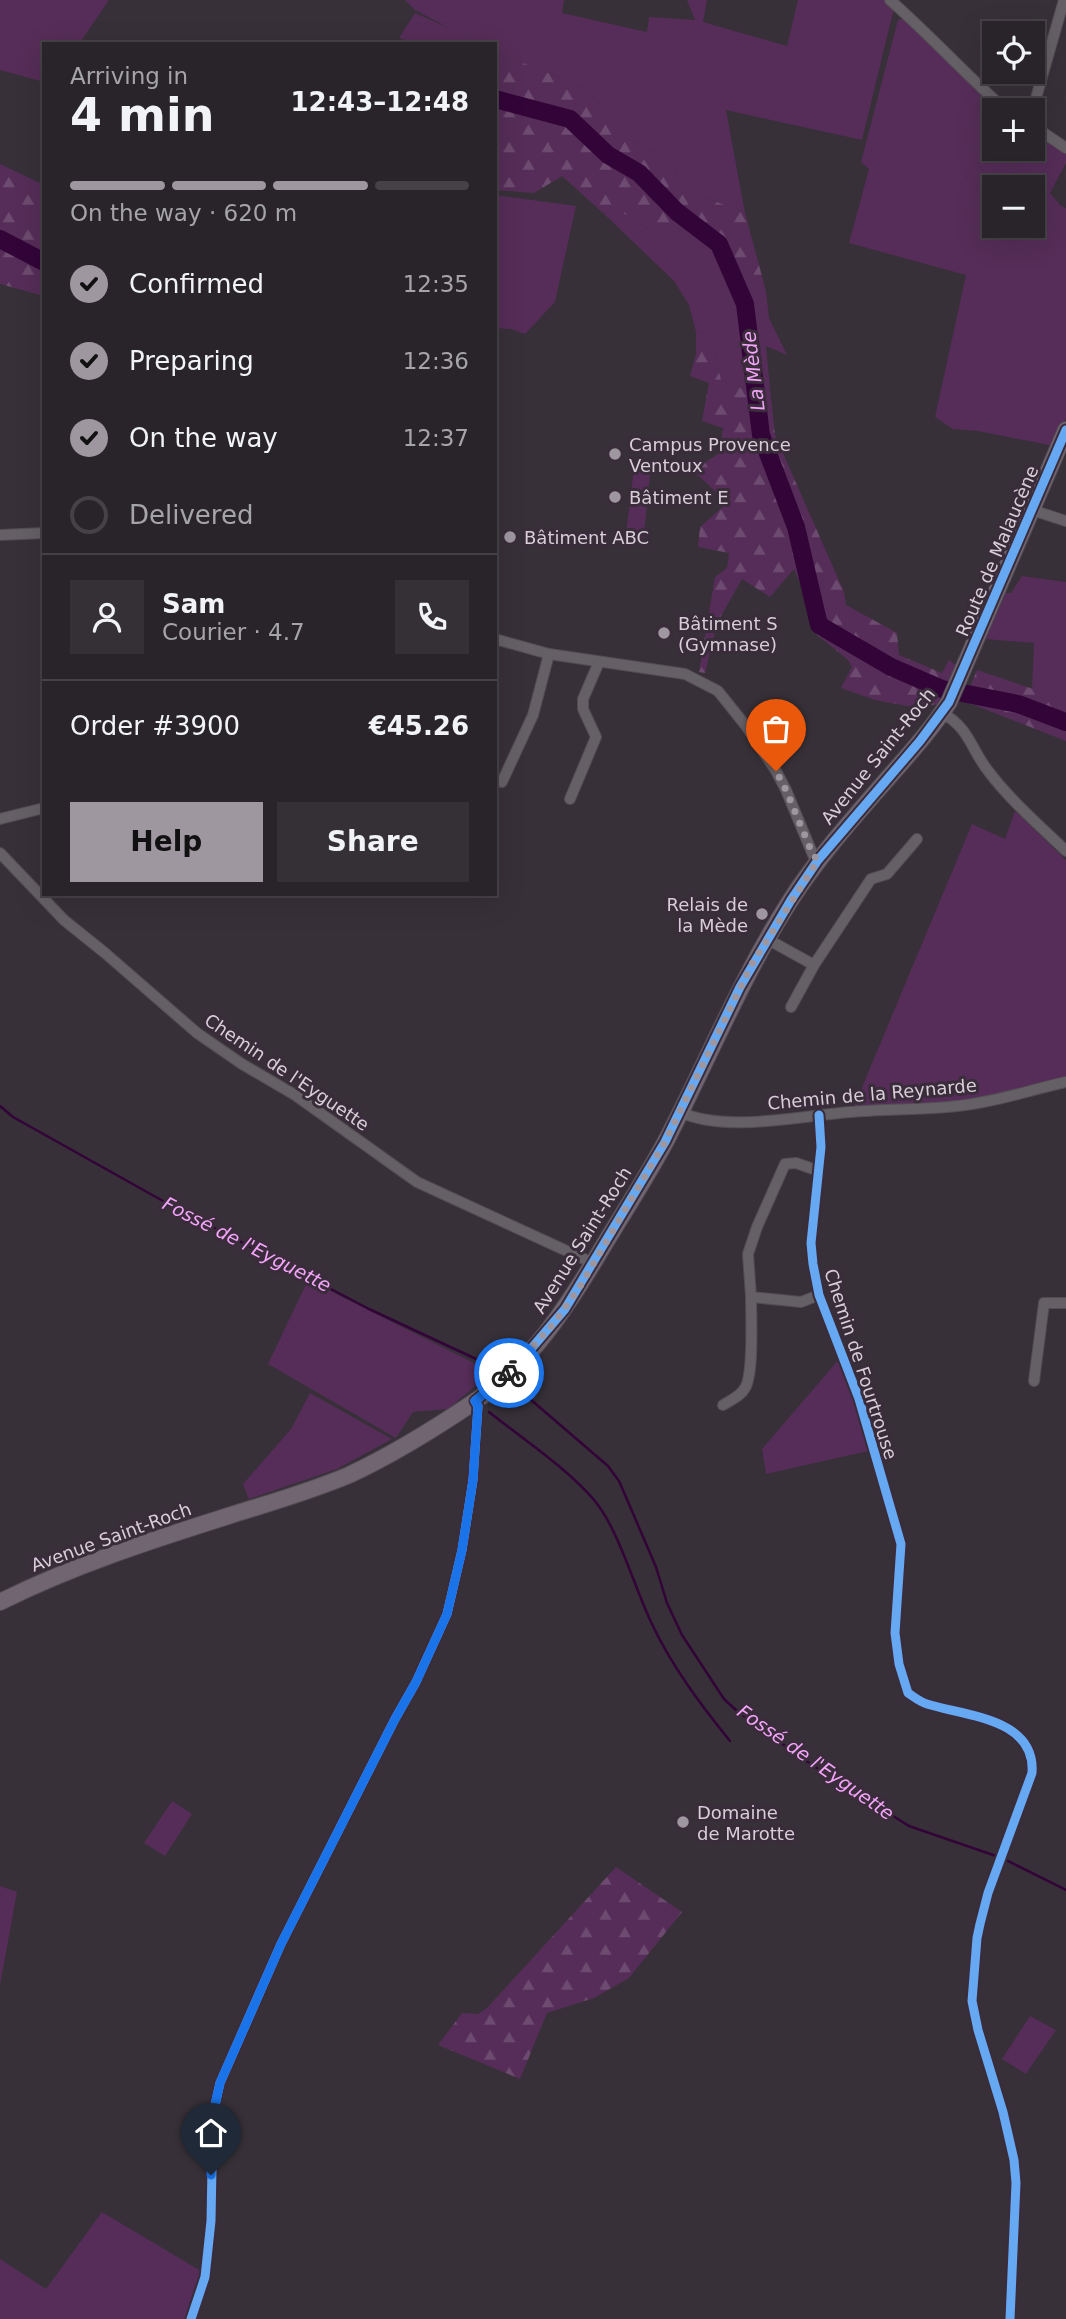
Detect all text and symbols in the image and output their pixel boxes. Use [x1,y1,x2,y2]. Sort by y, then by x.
map controls [982,21,1045,238]
button: locate [982,21,1045,84]
text: Arriving in [70,63,188,89]
text: 12:43–12:48 [290,87,469,117]
text: 4 min [70,88,214,142]
button: + [982,98,1045,161]
button: − [982,175,1045,238]
text: On the way · 620 m [70,200,297,226]
icon: check [70,265,108,303]
text: Confirmed [129,269,264,299]
text: 12:35 [403,271,469,297]
water label: La Mède [737,330,769,412]
icon: check [70,342,108,380]
text: Preparing [129,346,254,376]
text: 12:36 [403,348,469,374]
icon: check [70,419,108,457]
text: On the way [129,423,278,453]
text: 12:37 [403,425,469,451]
place label: Campus Provence Ventoux [629,434,791,476]
marker: Campus Provence Ventoux [607,446,623,462]
street label: Route de Malaucène [951,462,1043,640]
place label: Bâtiment E [629,487,729,508]
marker: Bâtiment E [607,489,623,505]
text: Delivered [129,500,253,530]
place label: Bâtiment ABC [524,527,649,548]
marker: Bâtiment ABC [502,529,518,545]
button: person [70,580,144,654]
button: phone [395,580,469,654]
text: Sam [162,589,225,619]
place label: Bâtiment S (Gymnase) [678,613,778,655]
text: Courier · 4.7 [162,619,305,645]
marker: Bâtiment S (Gymnase) [656,625,672,641]
street label: Avenue Saint-Roch [817,684,939,828]
pin [746,699,806,771]
icon: bag [757,710,795,748]
text: Order #3900 [70,711,240,741]
text: €45.26 [369,711,469,741]
button: Help [70,802,263,882]
button: Share [277,802,469,882]
place label: Relais de la Mède [667,894,748,936]
marker: Relais de la Mède [754,906,770,922]
street label: Chemin de l'Eyguette [201,1009,373,1135]
street label: Chemin de la Reynarde [766,1074,978,1114]
street label: Avenue Saint-Roch [528,1163,636,1317]
water label: Fossé de l'Eyguette [159,1192,335,1296]
street label: Chemin de Fourtrouse [820,1266,902,1462]
courier [474,1338,544,1408]
icon: bike [490,1354,528,1392]
street label: Avenue Saint-Roch [28,1498,194,1576]
water label: Fossé de l'Eyguette [734,1700,898,1824]
place label: Domaine de Marotte [697,1802,795,1844]
marker: Domaine de Marotte [675,1814,691,1830]
pin [181,2103,241,2175]
icon: home [192,2114,230,2152]

